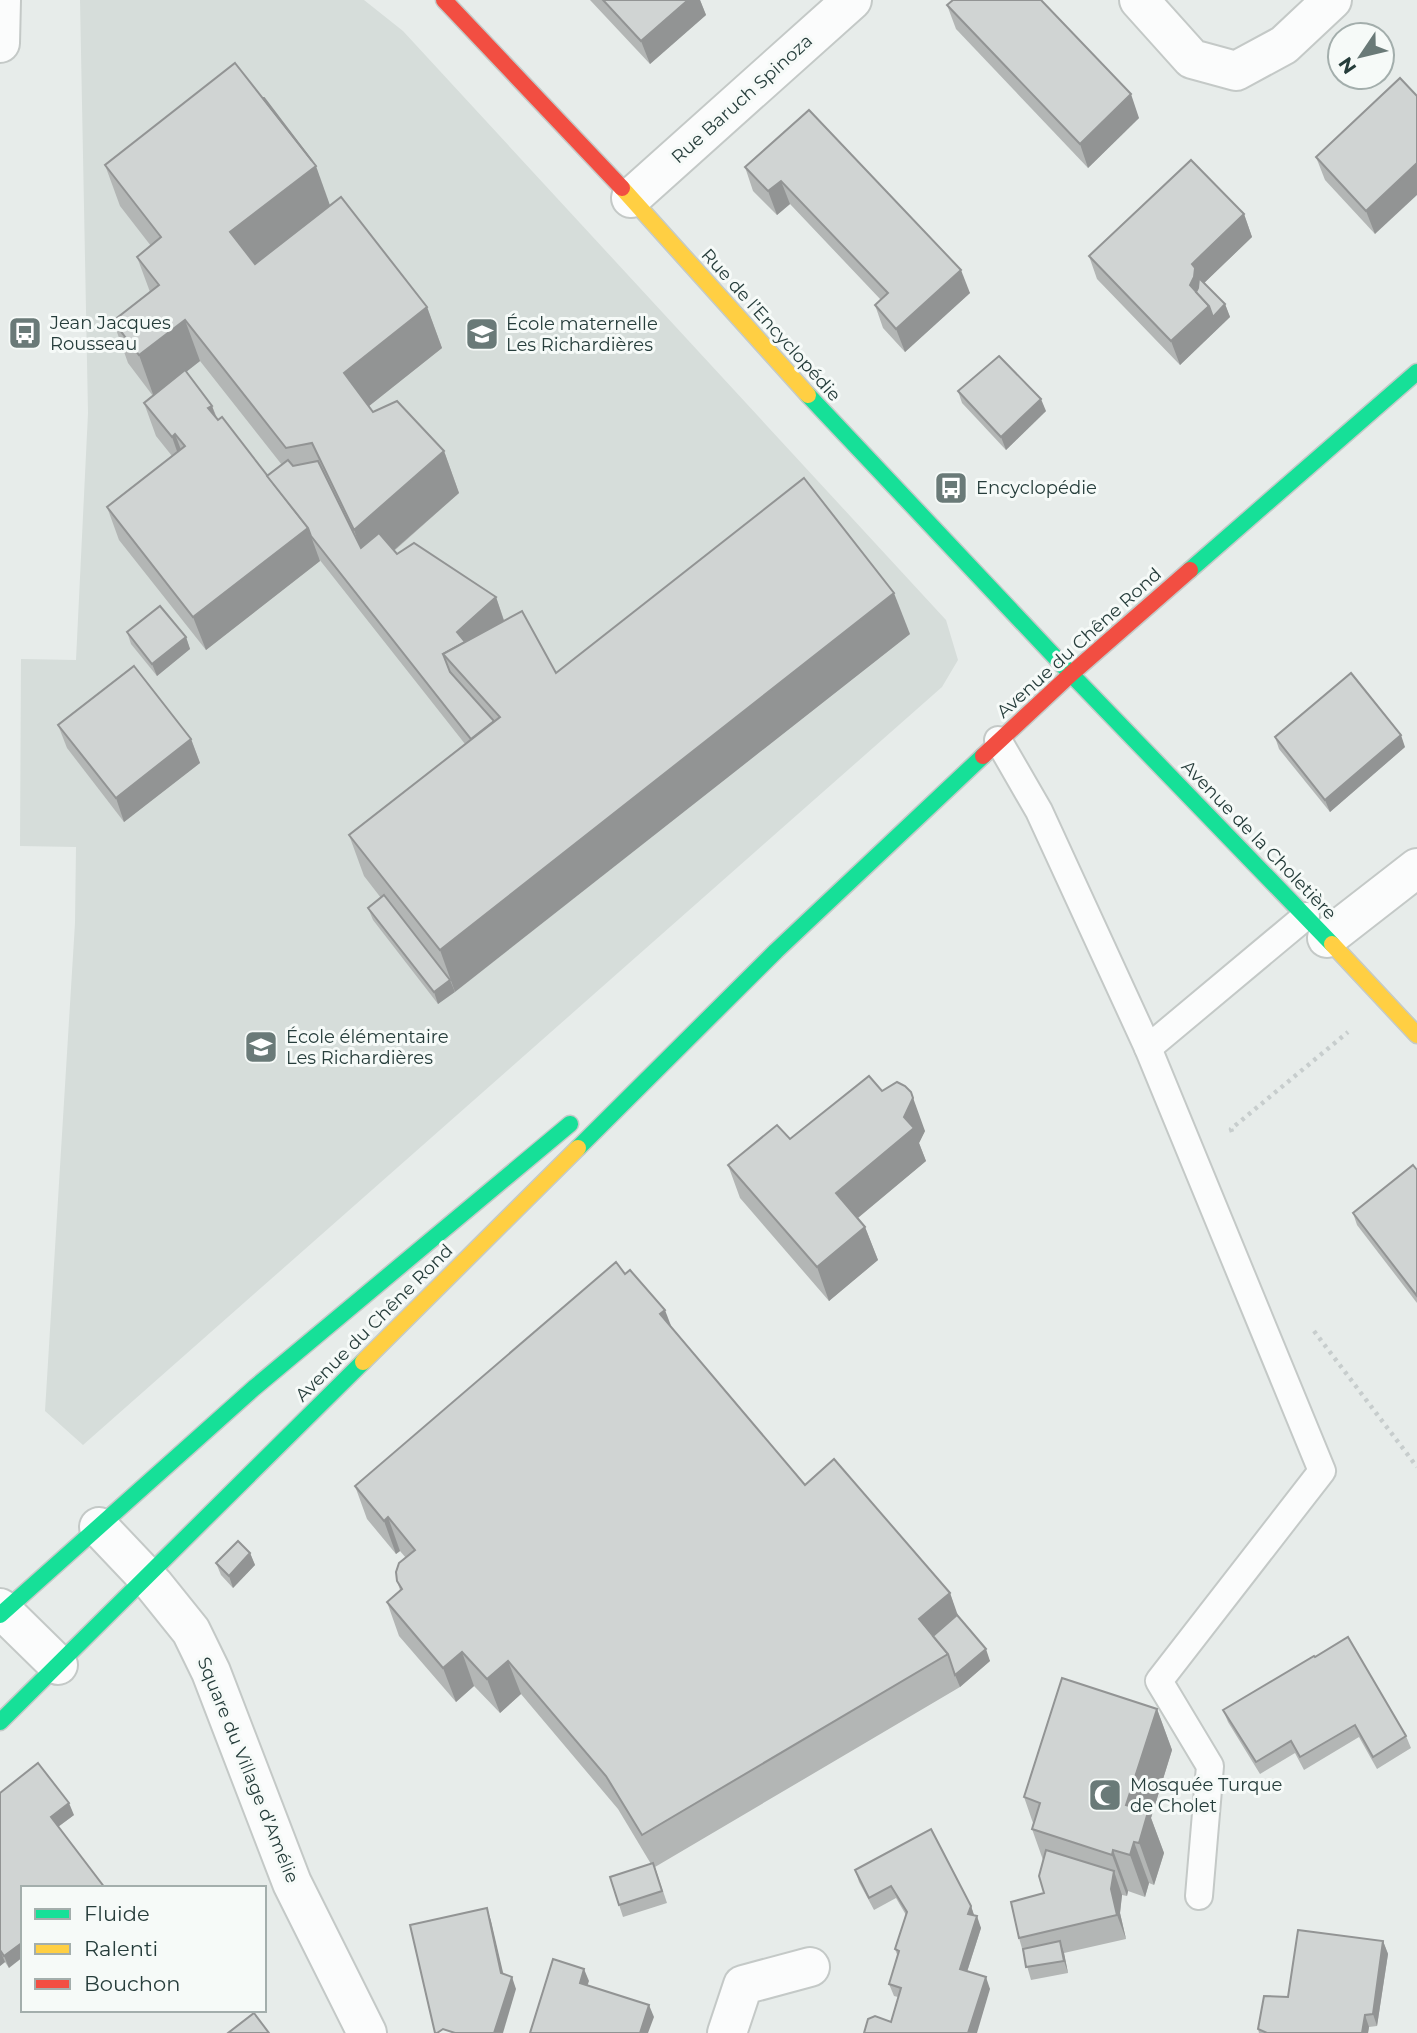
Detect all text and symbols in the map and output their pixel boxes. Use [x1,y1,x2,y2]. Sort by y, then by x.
north arrow [1326,21,1396,91]
street label: Rue Baruch Spinoza [667,30,817,168]
text: N [1334,53,1361,78]
street label: Rue de l’Encyclopédie [697,244,846,406]
place label: Jean Jacques Rousseau [49,312,171,355]
place label: École maternelle Les Richardières [506,313,658,356]
bus stop icon: Jean Jacques Rousseau [6,314,44,352]
school or university icon: École maternelle Les Richardières [463,315,501,353]
bus stop icon: Encyclopédie [932,469,970,507]
place label: Encyclopédie [976,477,1097,499]
street label: Avenue du Chêne Rond [992,563,1166,723]
street label: Avenue de la Choletière [1177,756,1341,924]
place label: École élémentaire Les Richardières [286,1026,449,1069]
school or university icon: École élémentaire Les Richardières [242,1028,280,1066]
street label: Avenue du Chêne Rond [291,1240,457,1406]
street label: Square du Village d’Amélie [193,1654,304,1886]
place label: Mosquée Turque de Cholet [1130,1774,1282,1817]
mosque icon: Mosquée Turque de Cholet [1086,1776,1124,1814]
legend [21,1886,266,2012]
text: Fluide [84,1901,150,1926]
text: Ralenti [84,1936,158,1961]
text: Bouchon [84,1971,180,1996]

